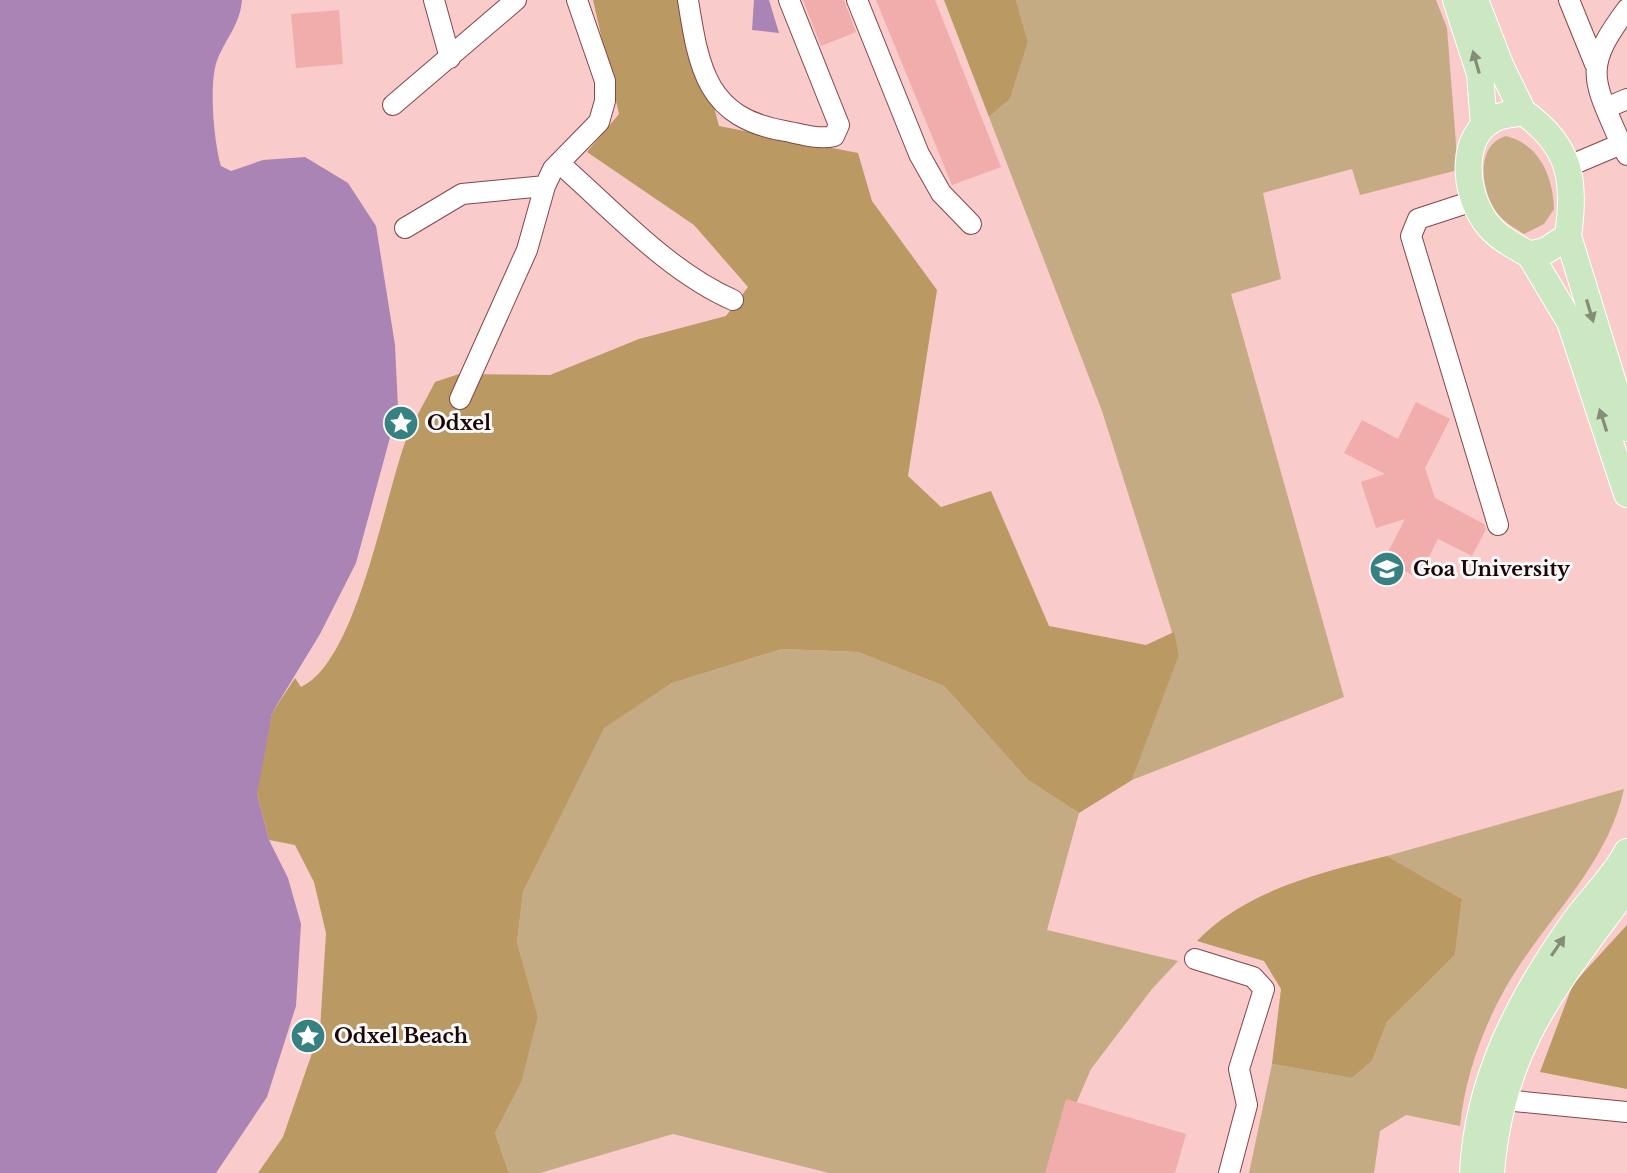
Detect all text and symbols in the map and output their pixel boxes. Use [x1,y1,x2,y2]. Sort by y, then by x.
one-way arrow [1469,49,1482,73]
one-way arrow [1584,299,1597,323]
place icon: Odxel [382,404,420,442]
one-way arrow [1596,408,1608,432]
place label: Odxel [427,411,491,435]
school or university icon: Goa University [1368,550,1406,588]
place label: Goa University [1413,557,1571,581]
one-way arrow [1550,935,1565,956]
place icon: Odxel Beach [289,1017,327,1055]
place label: Odxel Beach [334,1024,469,1048]

